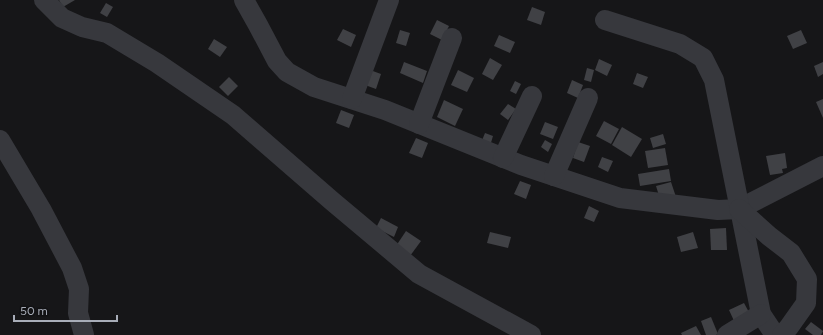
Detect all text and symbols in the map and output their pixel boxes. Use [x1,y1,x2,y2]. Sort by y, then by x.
scale bar [14,297,117,323]
text: 50 m [20,304,48,318]

